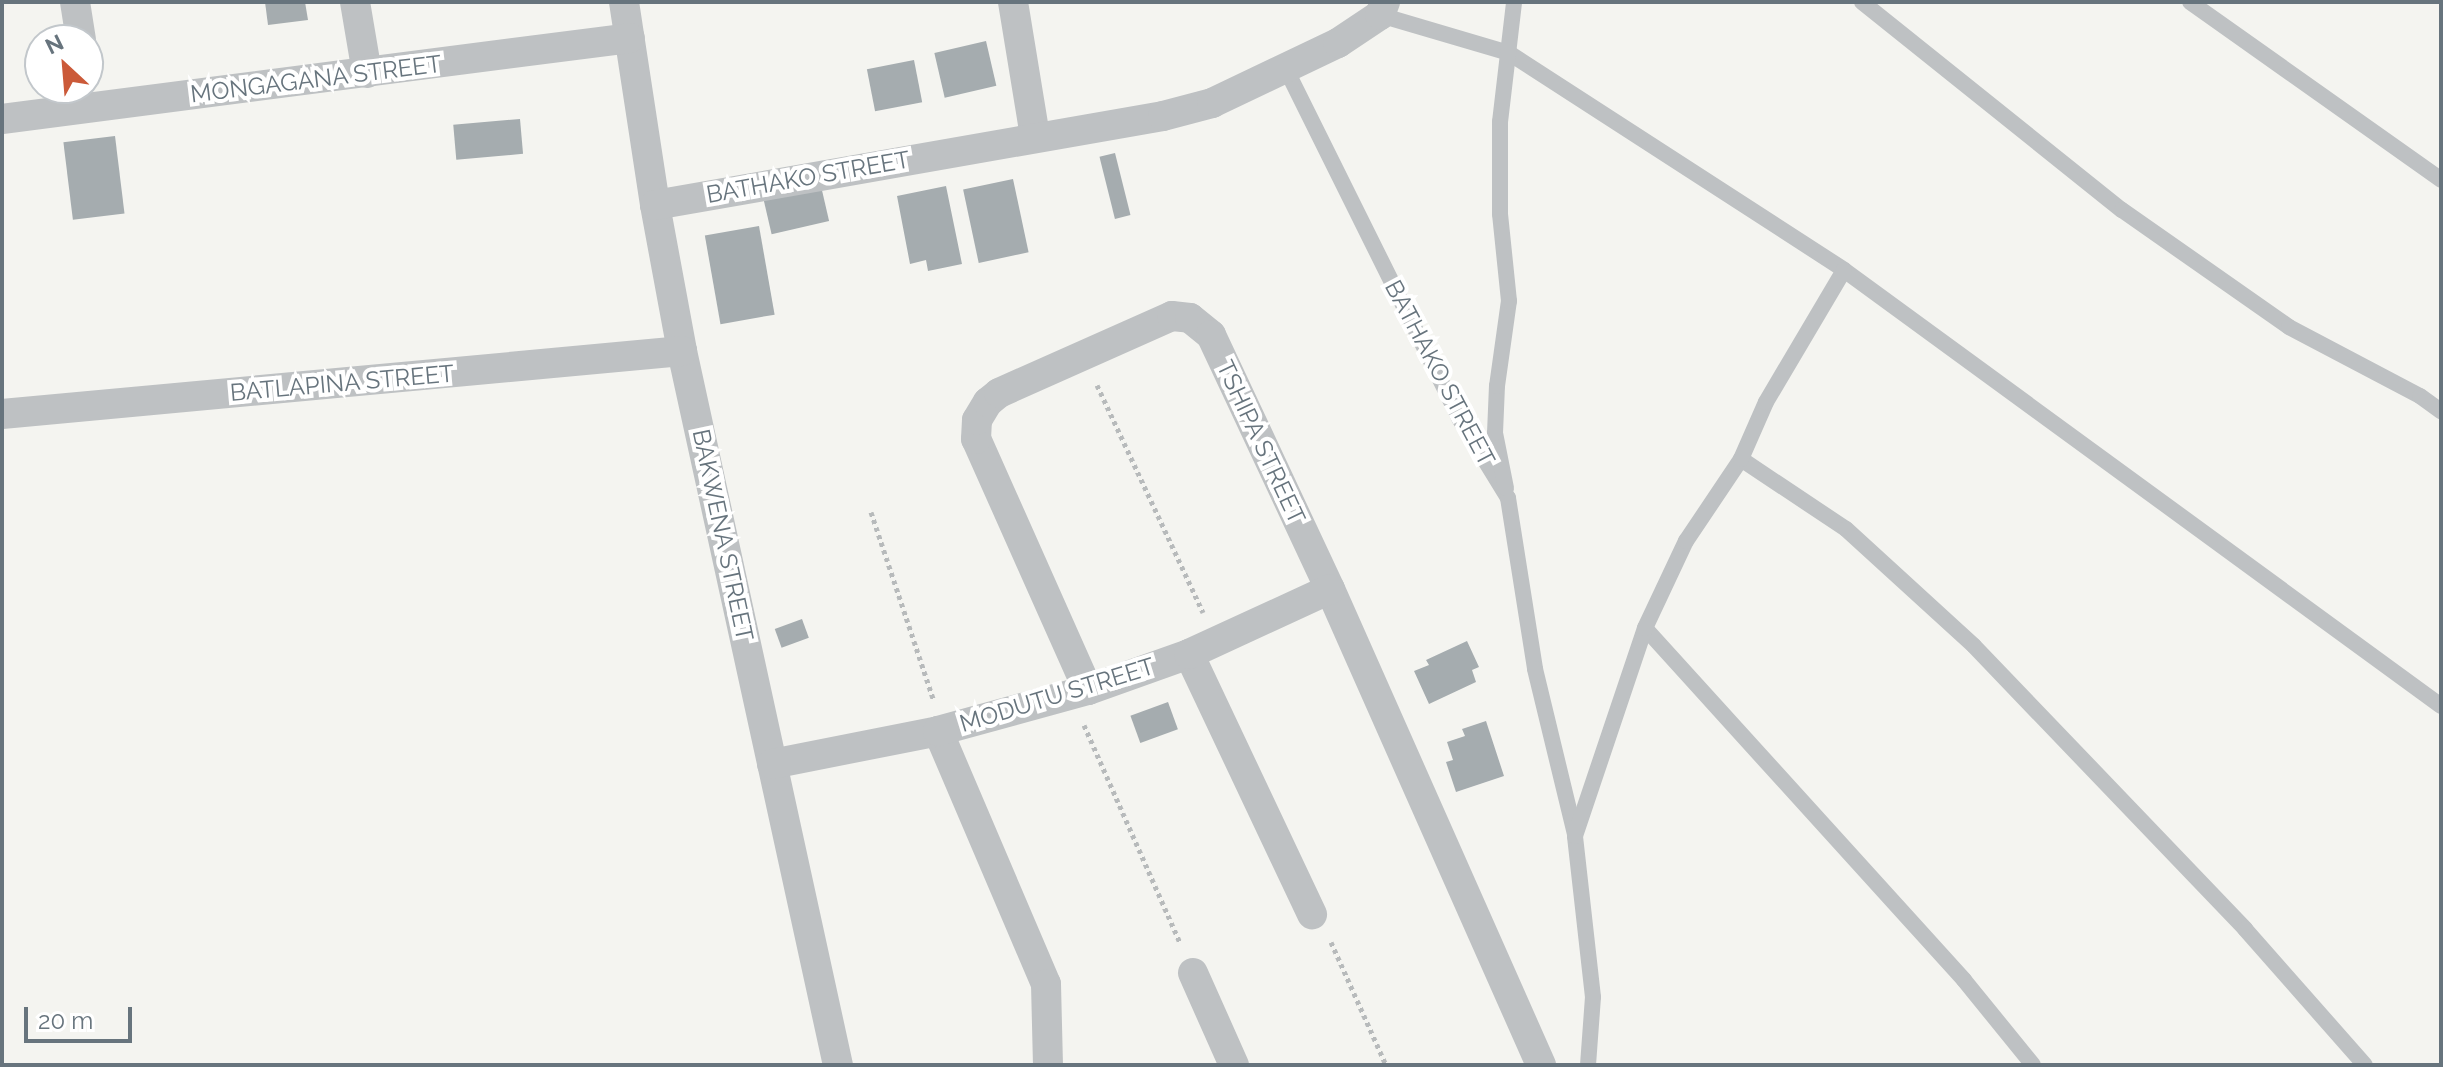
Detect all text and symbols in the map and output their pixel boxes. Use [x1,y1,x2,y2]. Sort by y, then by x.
north arrow [24,24,104,104]
text: N [41,29,68,60]
street label: MONGAGANA STREET [188,49,444,109]
street label: BATHAKO STREET [704,145,912,209]
street label: BATHAKO STREET [1379,275,1501,471]
street label: TSHIPA STREET [1210,355,1312,529]
street label: BATLAPINA STREET [228,359,456,407]
street label: BAKWENA STREET [686,426,760,644]
street label: MODUTU STREET [956,652,1158,738]
scale bar [28,991,136,1041]
text: 20 m [38,1006,93,1035]

